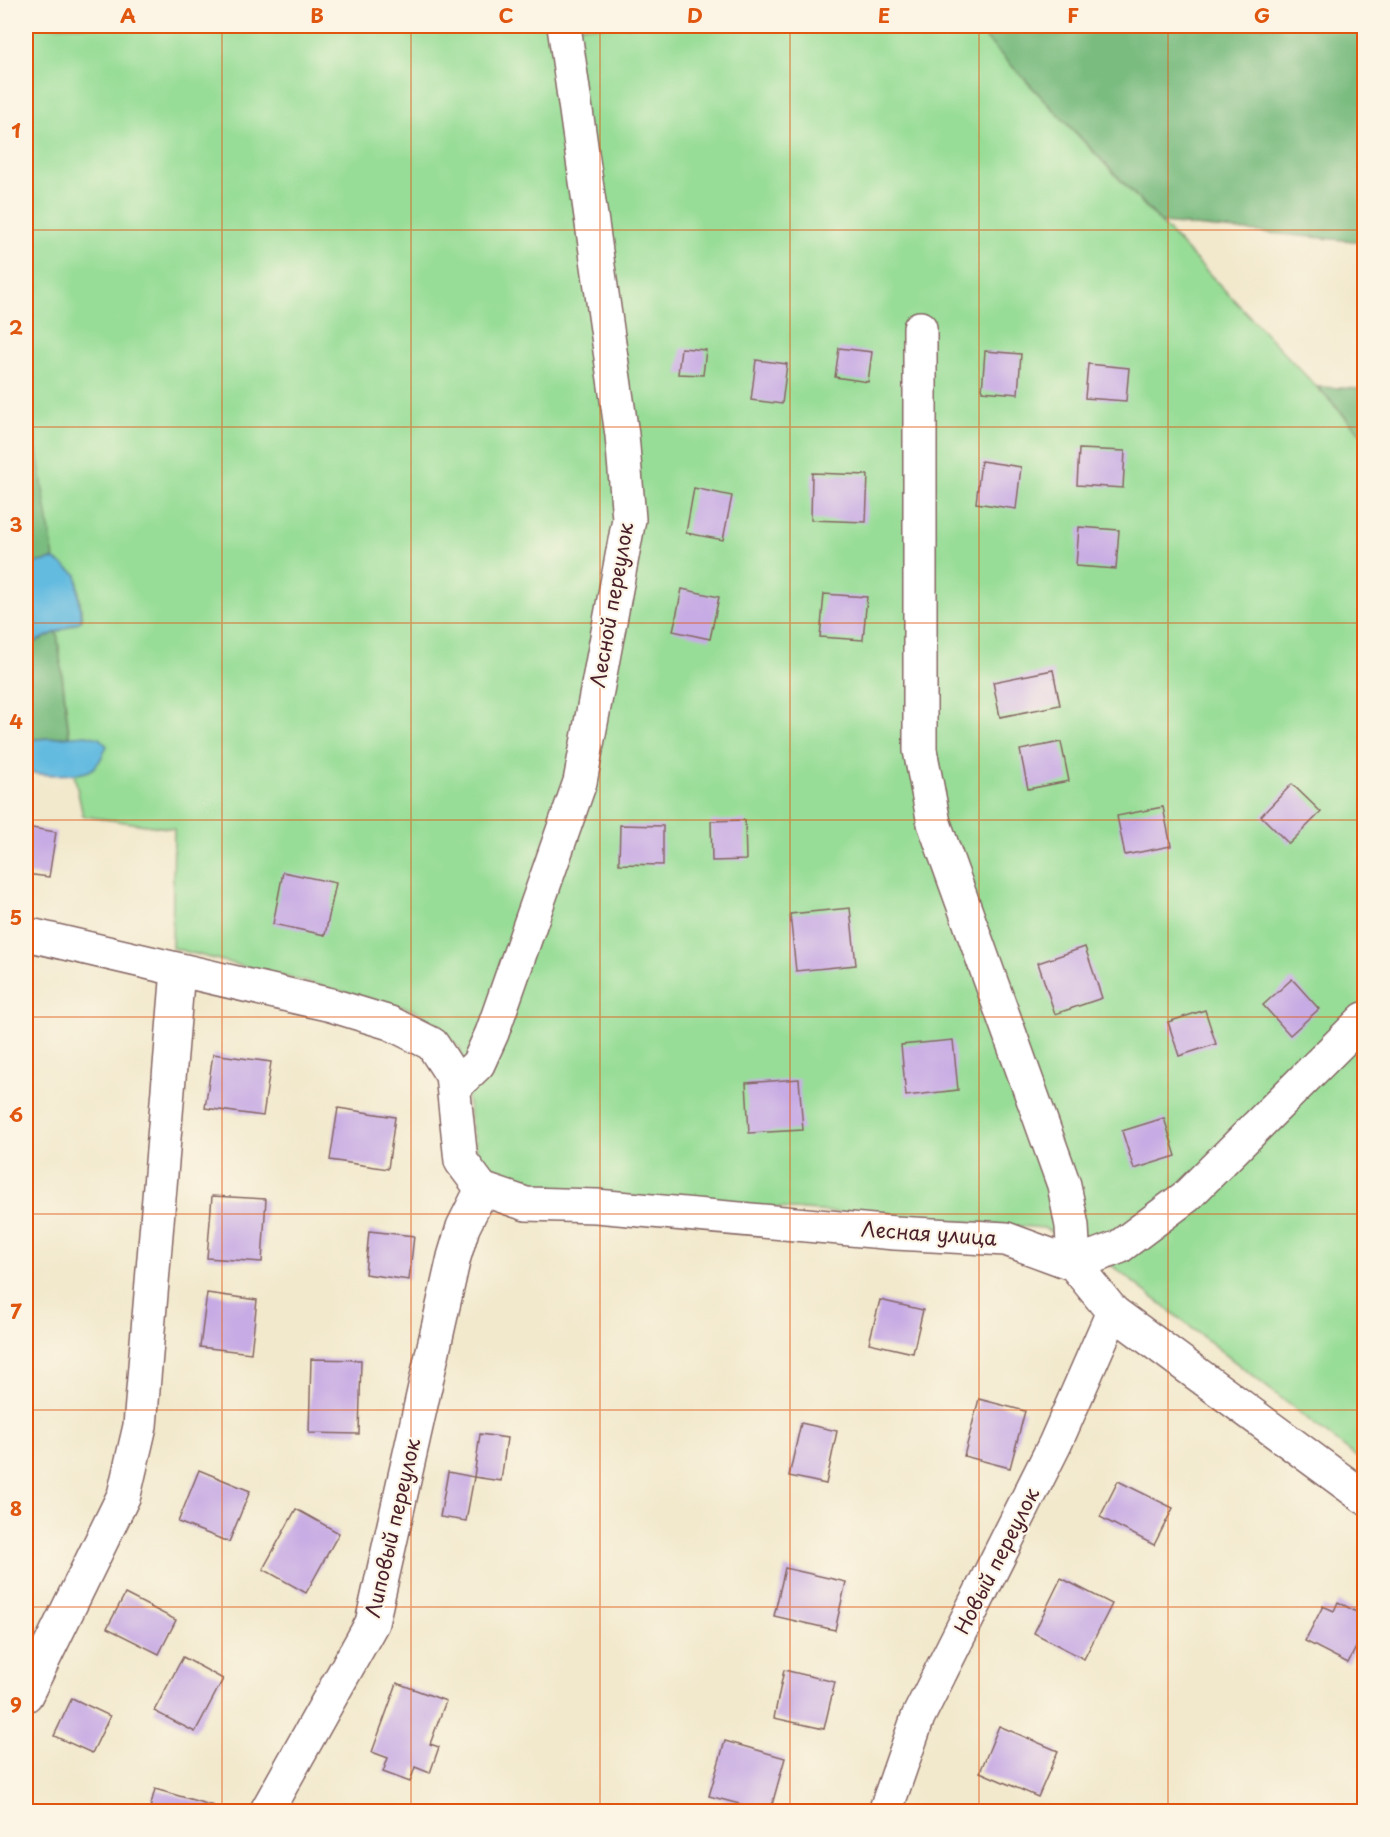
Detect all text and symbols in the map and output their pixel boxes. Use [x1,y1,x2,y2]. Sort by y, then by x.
text: A [120,0,136,30]
text: B [310,0,324,30]
text: C [498,0,514,30]
text: D [687,0,703,30]
text: E [878,0,890,30]
text: F [1067,0,1079,30]
text: G [1254,0,1270,30]
text: 1 [11,115,21,145]
text: 2 [9,312,23,342]
text: 3 [9,509,23,539]
street label: Лесной переулок [582,520,640,690]
text: 4 [9,706,23,736]
text: 5 [10,902,22,932]
text: 6 [9,1099,23,1129]
street label: Лесная улица [860,1213,998,1253]
text: 7 [10,1296,22,1326]
street label: Липовый переулок [357,1435,427,1620]
street label: Новый переулок [946,1482,1046,1639]
text: 8 [10,1493,22,1523]
text: 9 [10,1689,22,1719]

